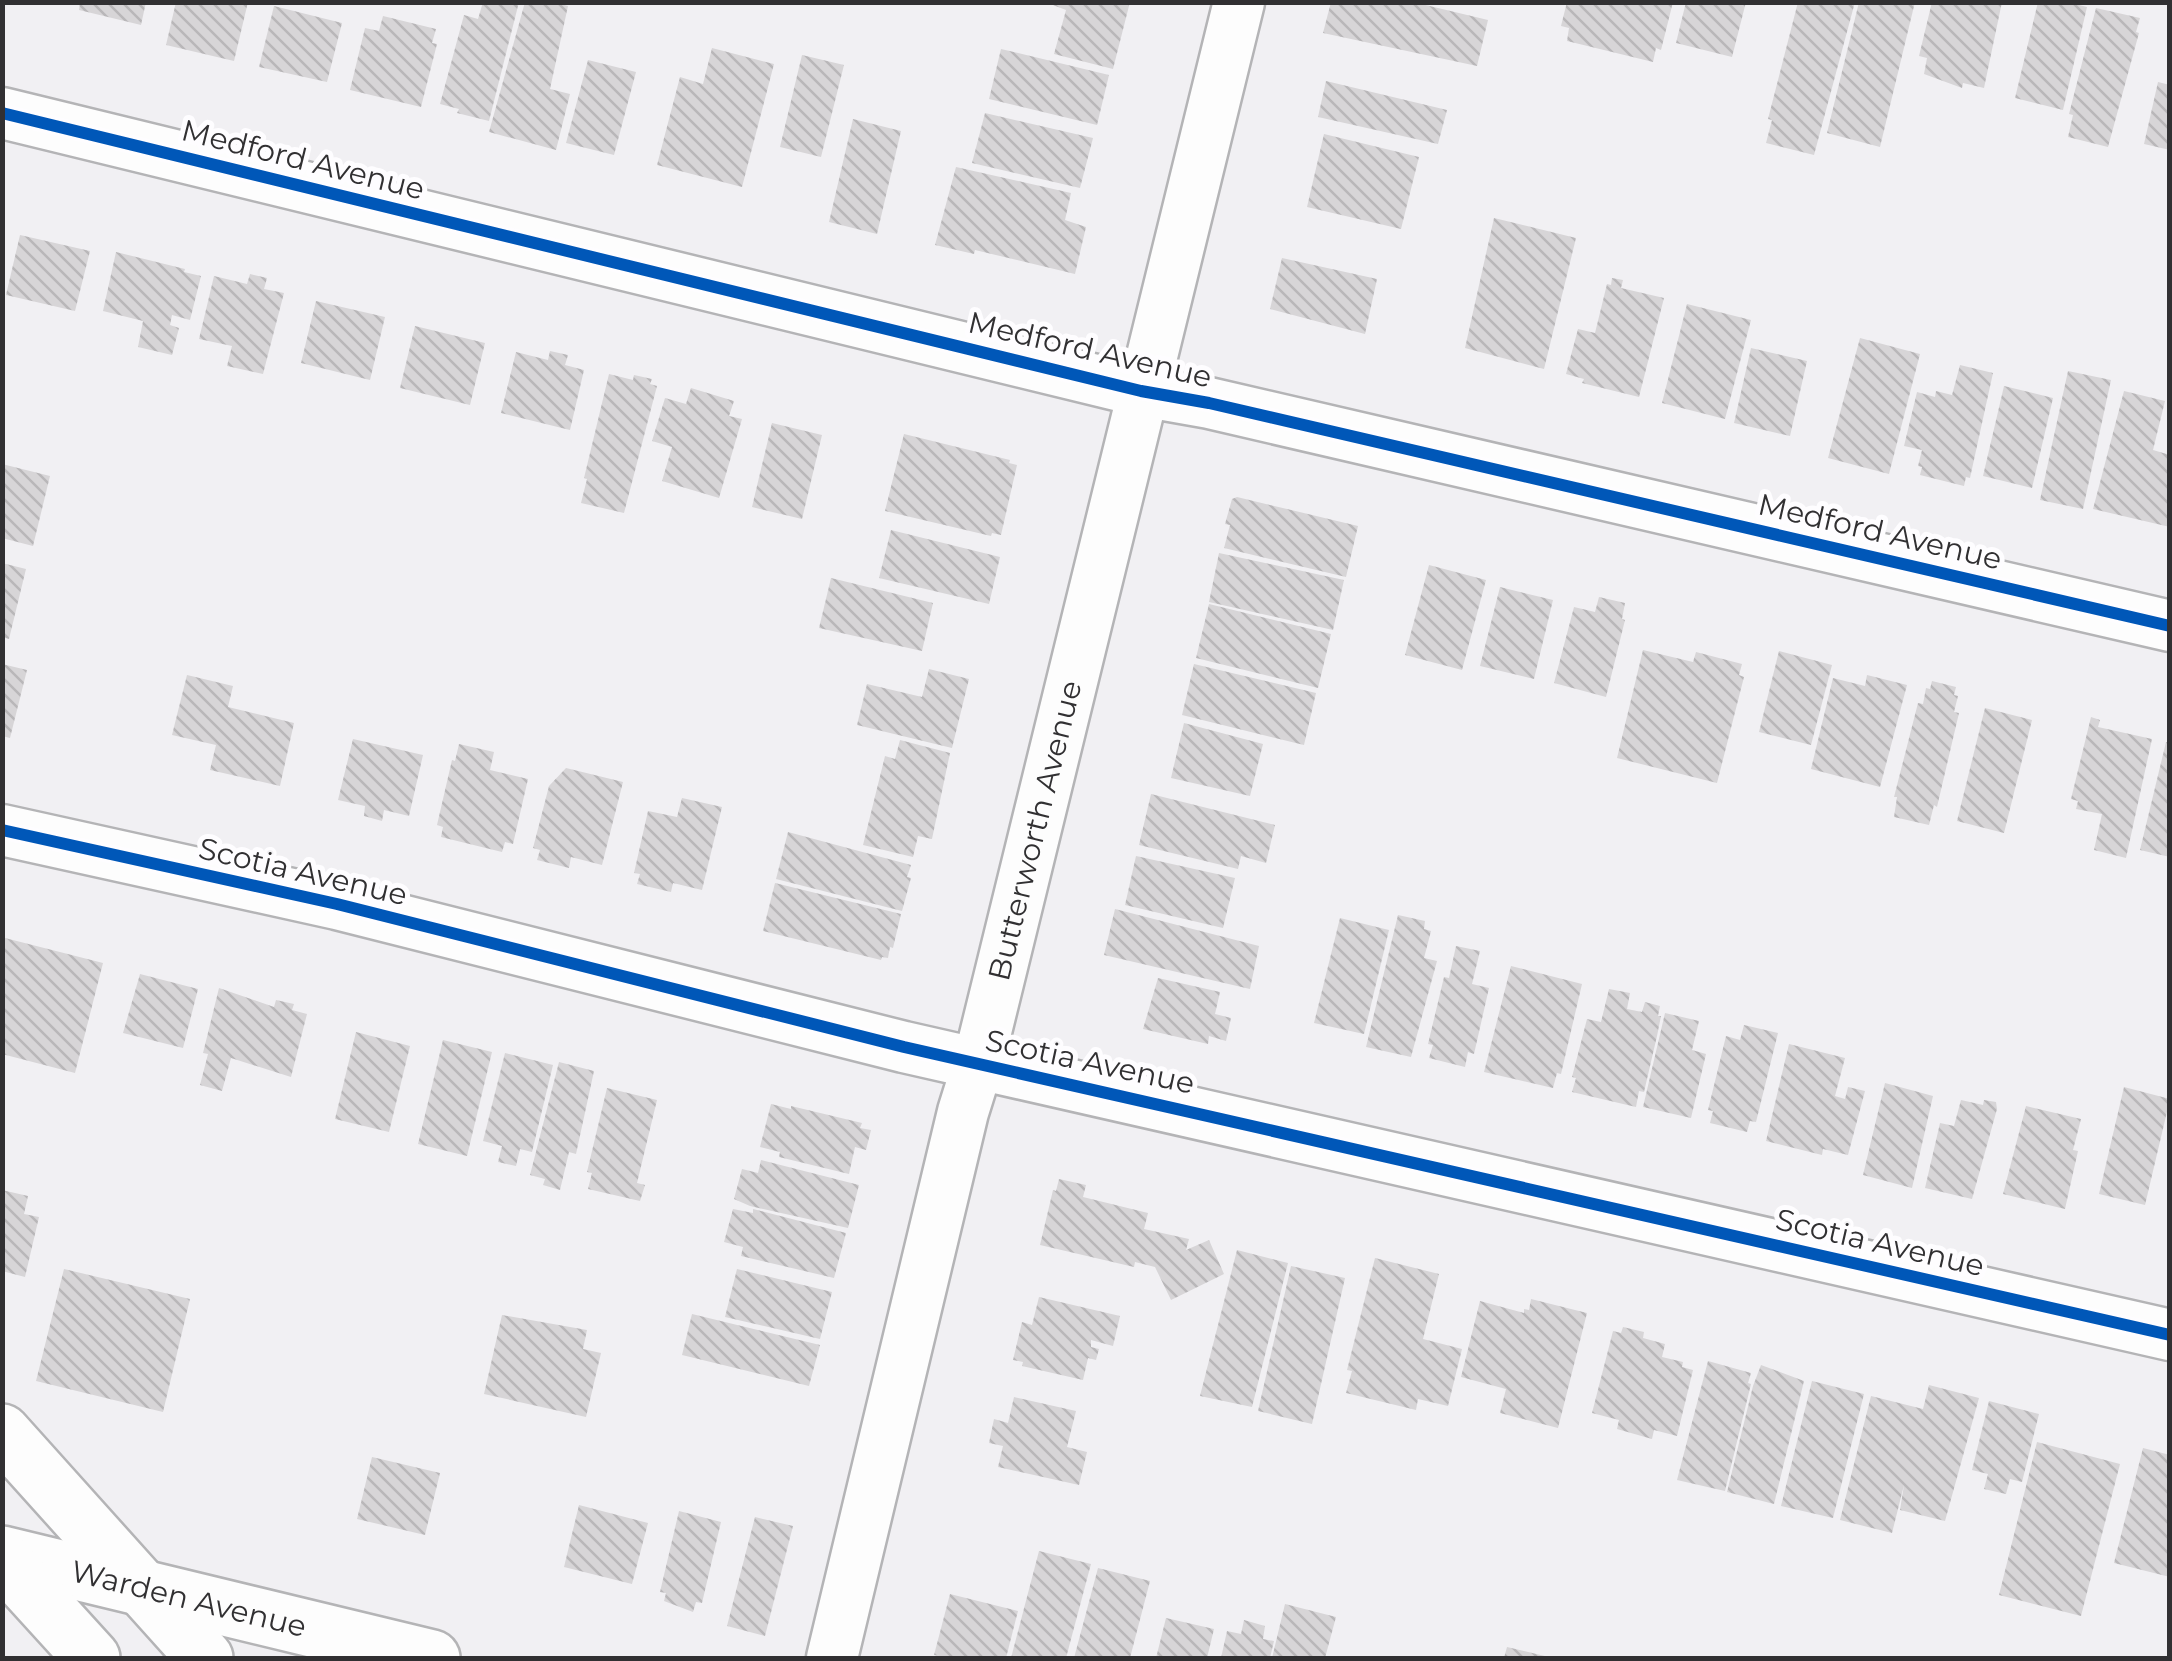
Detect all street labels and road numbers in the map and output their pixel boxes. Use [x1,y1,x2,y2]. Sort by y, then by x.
street label: Medford Avenue [178,111,428,208]
street label: Medford Avenue [965,303,1216,396]
street label: Medford Avenue [1755,485,2006,578]
street label: Butterworth Avenue [980,677,1090,984]
street label: Scotia Avenue [195,830,411,913]
street label: Scotia Avenue [982,1021,1198,1102]
street label: Scotia Avenue [1772,1201,1988,1284]
street label: Warden Avenue [67,1552,310,1645]

